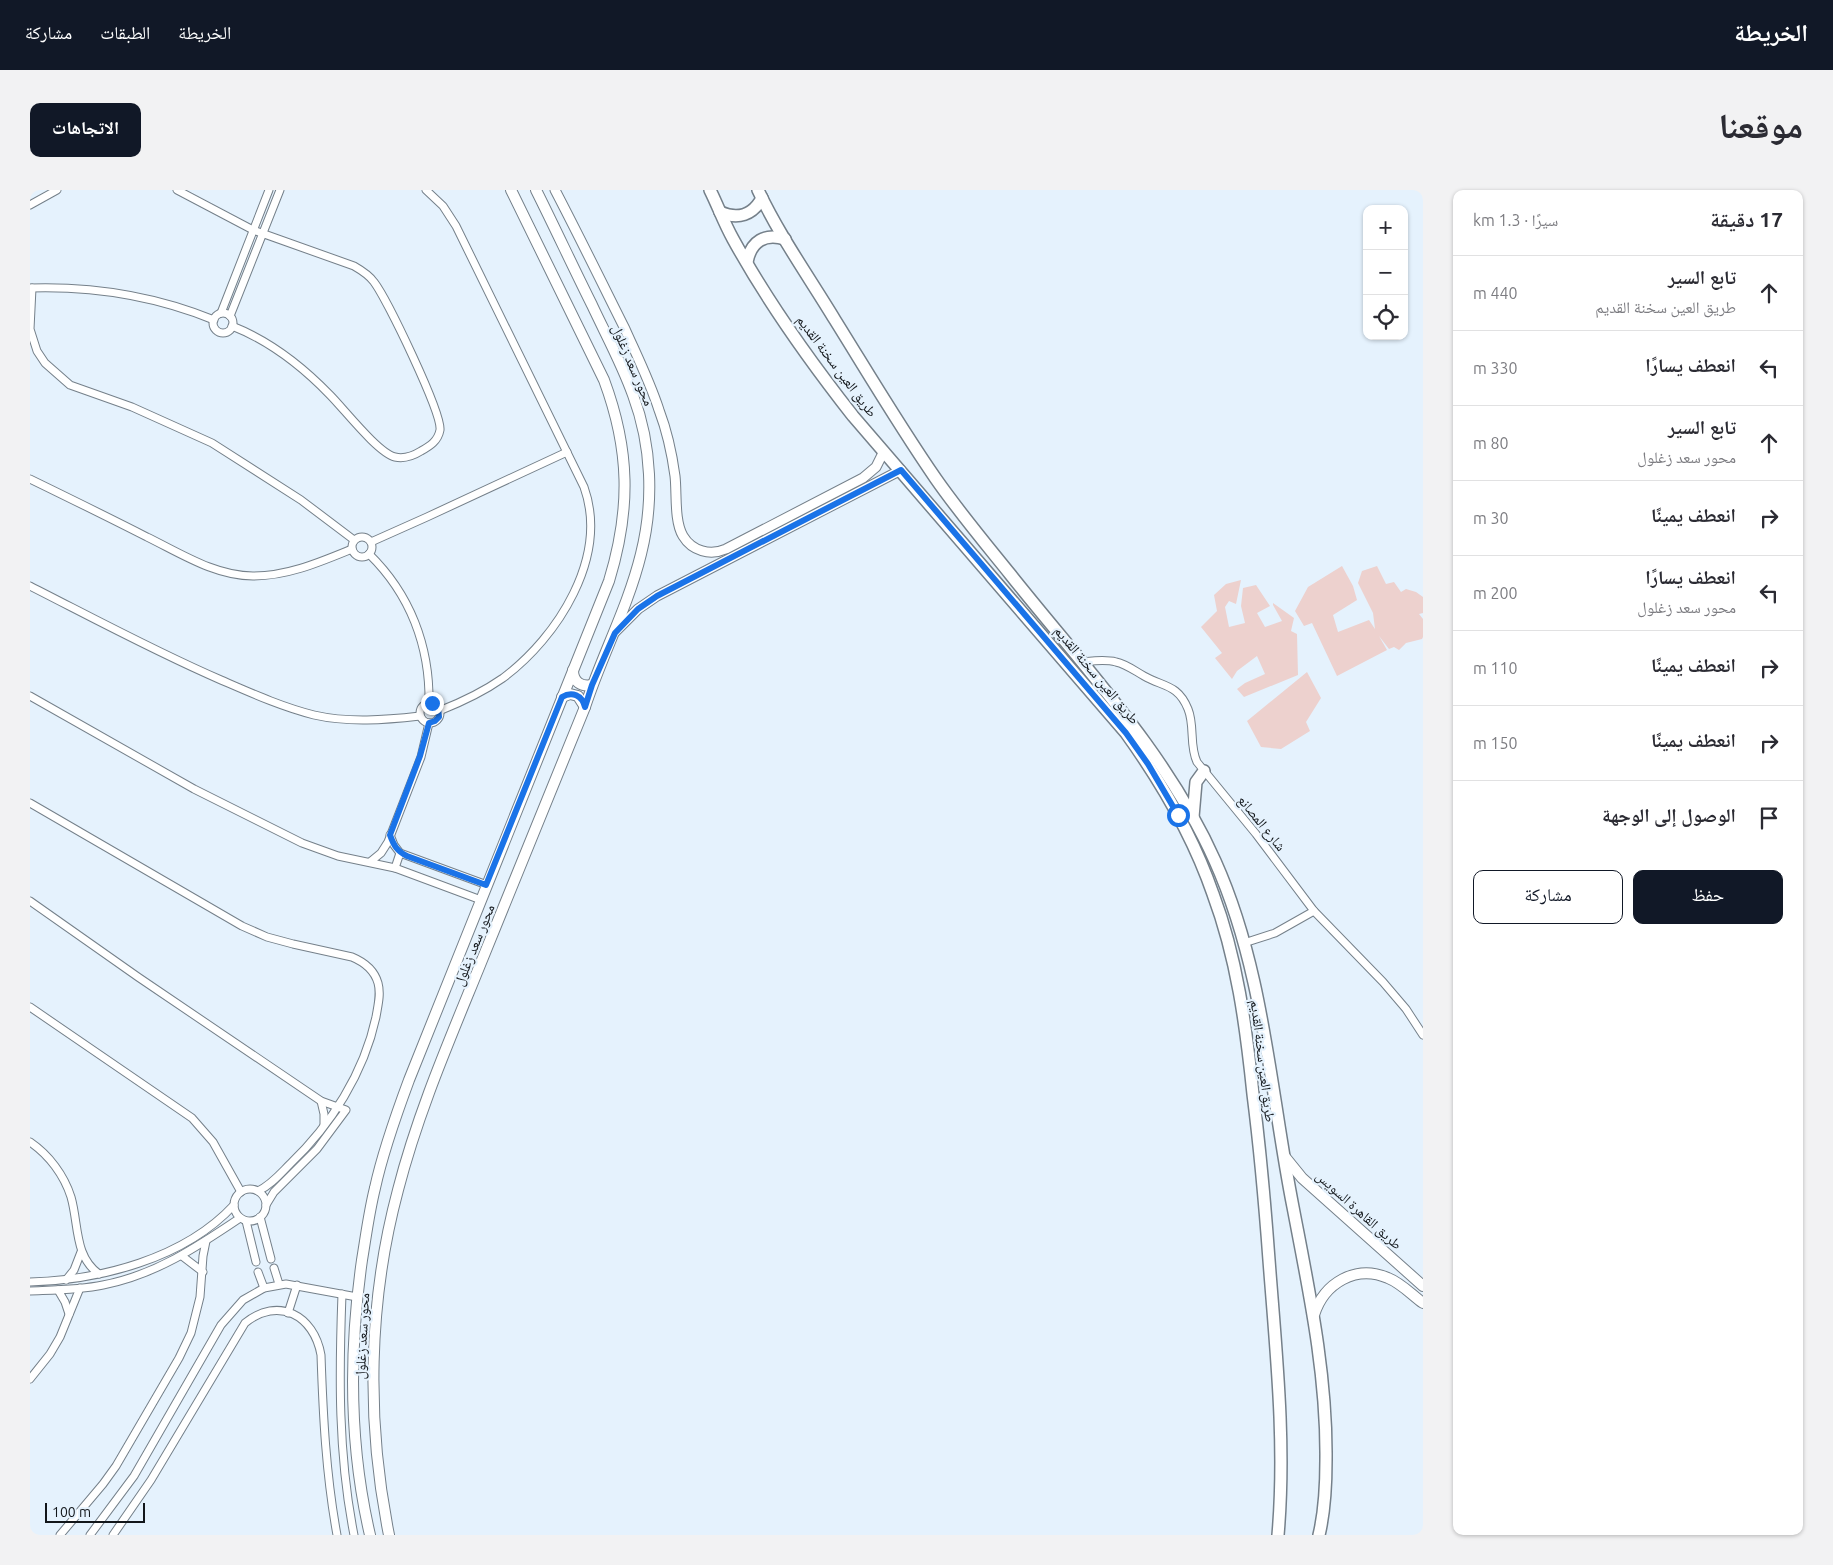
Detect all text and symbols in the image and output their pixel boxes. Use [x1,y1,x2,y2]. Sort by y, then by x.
text: الخريطة [1734,19,1808,46]
text: مشاركة [25,22,72,42]
text: الطبقات [100,22,150,42]
text: الخريطة [178,22,231,42]
button: الاتجاهات [30,103,141,157]
text: موقعنا [1718,105,1803,145]
map controls [1363,205,1408,340]
button: + [1363,205,1408,250]
text: 17 دقيقة [1710,207,1783,231]
text: سيرًا · 1.3 km [1473,211,1558,229]
button: − [1363,250,1408,295]
text: تابع السير [1668,266,1736,288]
icon: ahead [1755,279,1783,307]
text: 440 m [1473,284,1518,302]
button: locate [1363,295,1408,340]
text: طريق العين سخنة القديم [1595,298,1736,316]
street label: طريق العين سخنة القديم [792,312,880,421]
street label: محور سعد زغلول [608,322,657,408]
text: انعطف يسارًا [1645,354,1736,376]
icon: left [1755,354,1783,382]
text: 330 m [1473,359,1518,377]
text: تابع السير [1668,416,1736,438]
icon: ahead [1755,429,1783,457]
text: 80 m [1473,434,1509,452]
text: محور سعد زغلول [1637,448,1736,466]
text: انعطف يمينًا [1651,504,1736,526]
icon: right [1755,504,1783,532]
text: 30 m [1473,509,1509,527]
text: انعطف يسارًا [1645,566,1736,588]
icon: left [1755,579,1783,607]
text: 200 m [1473,584,1518,602]
text: محور سعد زغلول [1637,598,1736,616]
street label: طريق العين سخنة القديم [1050,623,1143,729]
text: انعطف يمينًا [1651,654,1736,676]
icon: right [1755,654,1783,682]
text: 110 m [1473,659,1518,677]
route end [421,692,444,715]
text: انعطف يمينًا [1651,729,1736,751]
icon: right [1755,729,1783,757]
text: 150 m [1473,734,1518,752]
street label: شارع المصانع [1233,792,1289,855]
route start [1167,804,1190,827]
text: الوصول إلى الوجهة [1602,804,1736,826]
icon: arrive [1755,804,1783,832]
button: مشاركة [1473,870,1623,924]
button: حفظ [1633,870,1783,924]
street label: محور سعد زغلول [450,902,499,988]
street label: طريق العين سخنة القديم [1246,999,1278,1123]
street label: طريق القاهرة السويس [1311,1167,1405,1254]
street label: محور سعد زغلول [352,1292,373,1380]
scale bar [45,1500,145,1523]
text: 100 m [52,1504,91,1520]

